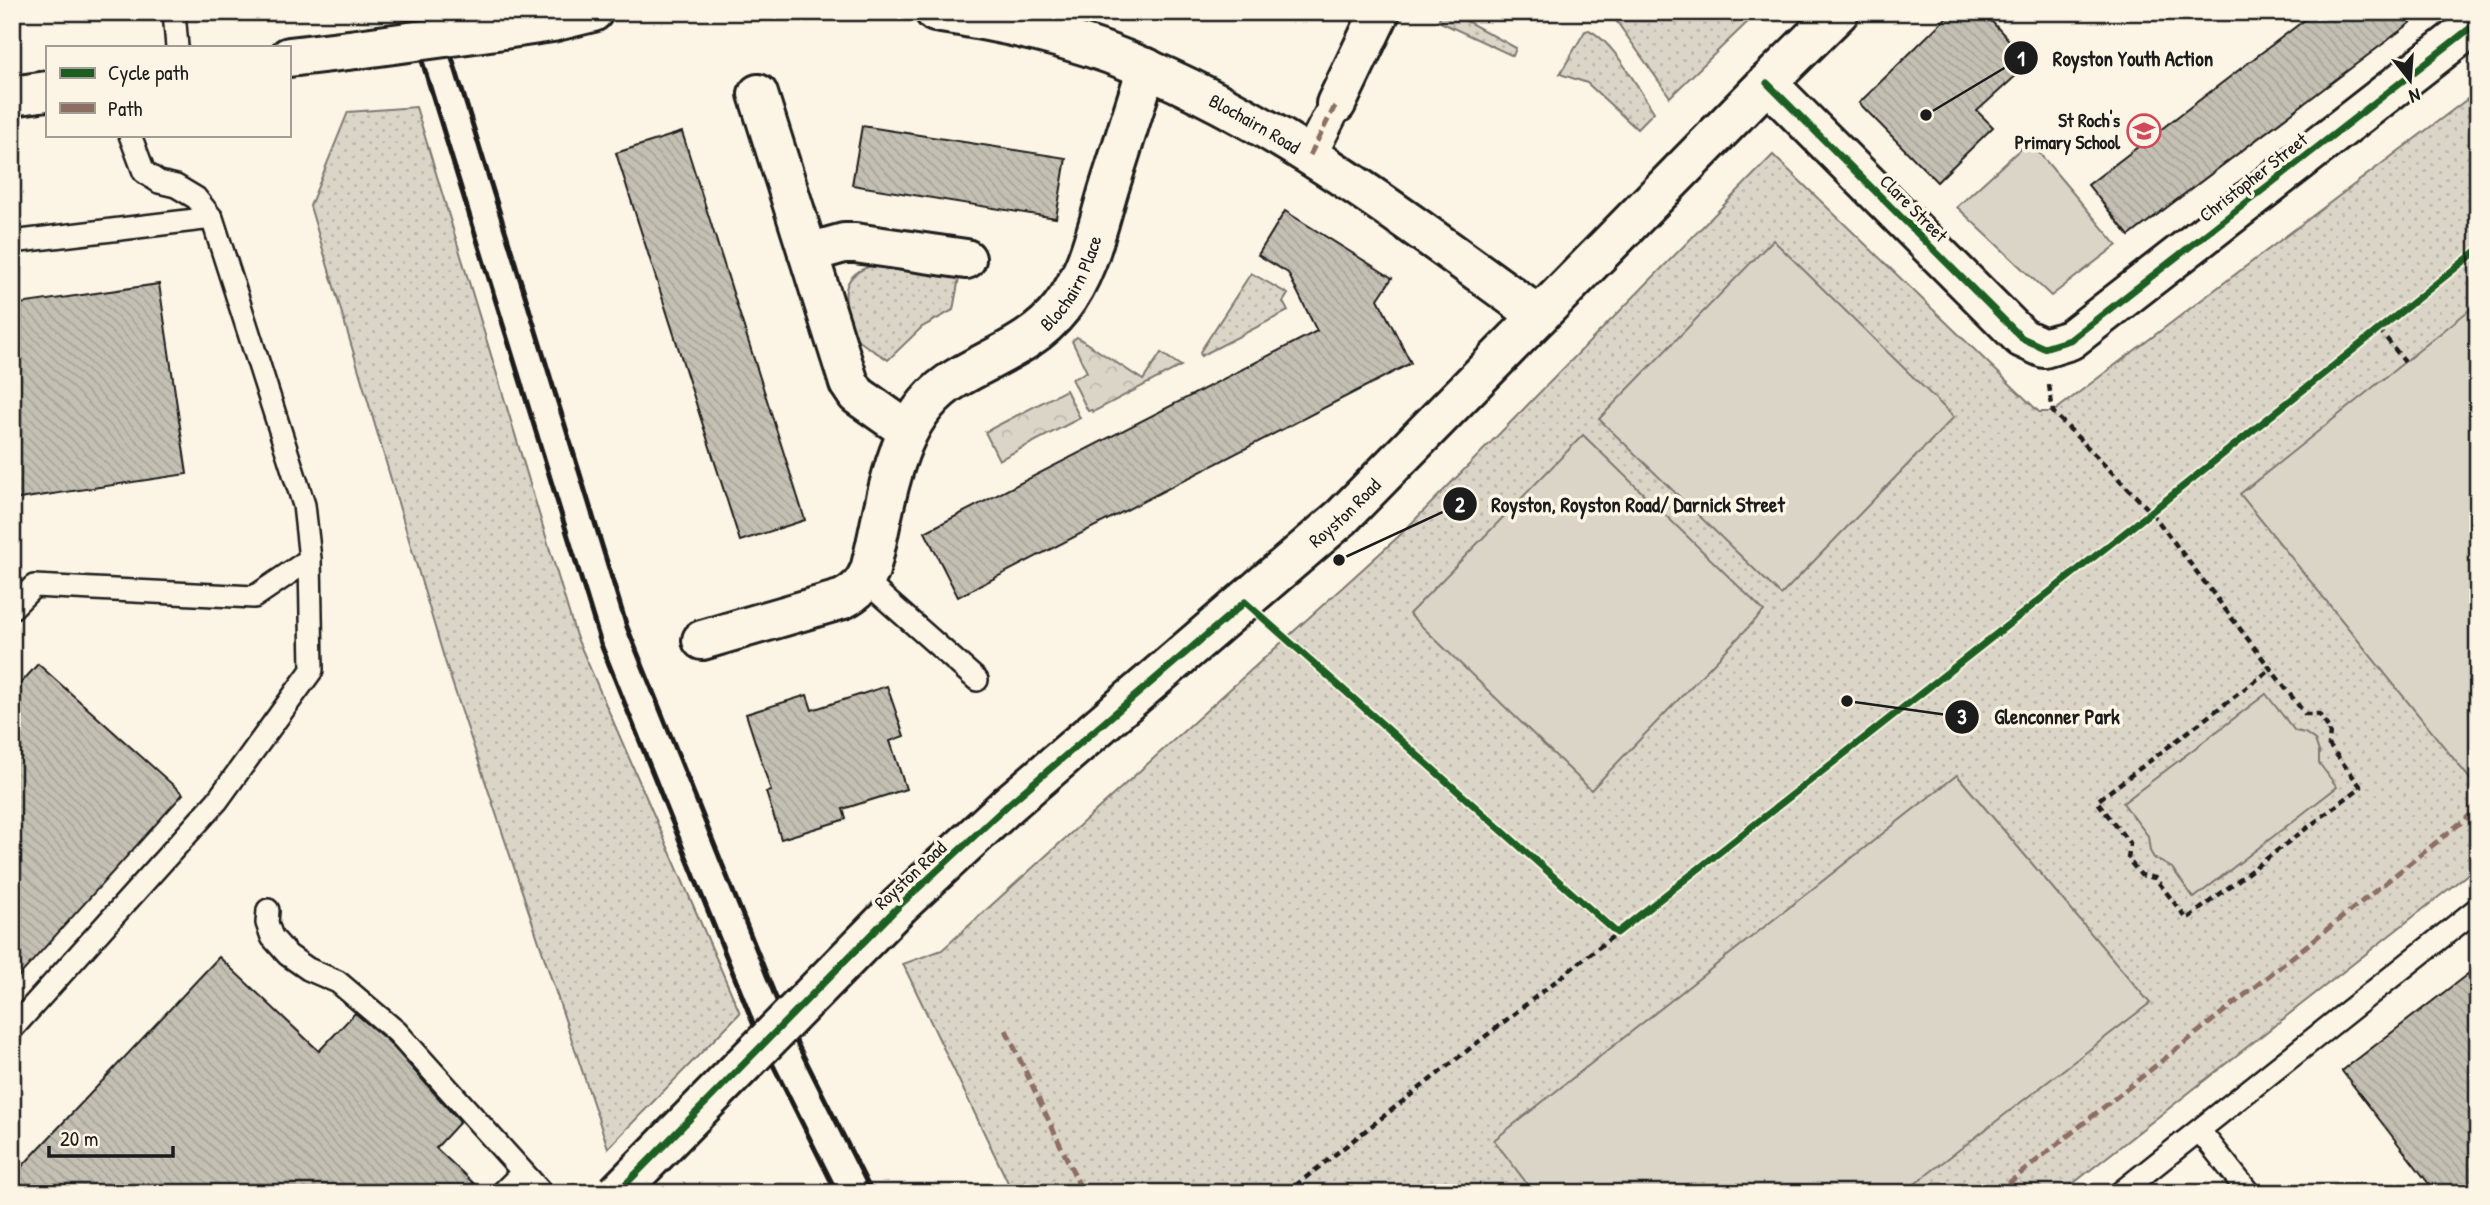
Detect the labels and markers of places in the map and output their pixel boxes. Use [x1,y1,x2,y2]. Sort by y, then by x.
callout: Royston Youth Action [2004,37,2227,79]
place label: St Roch's Primary School [2015,107,2121,156]
school or university icon: St Roch's Primary School [2125,112,2163,150]
callout: Royston, Royston Road/ Darnick Street [1443,483,1799,525]
callout: Glenconner Park [1945,696,2133,738]

